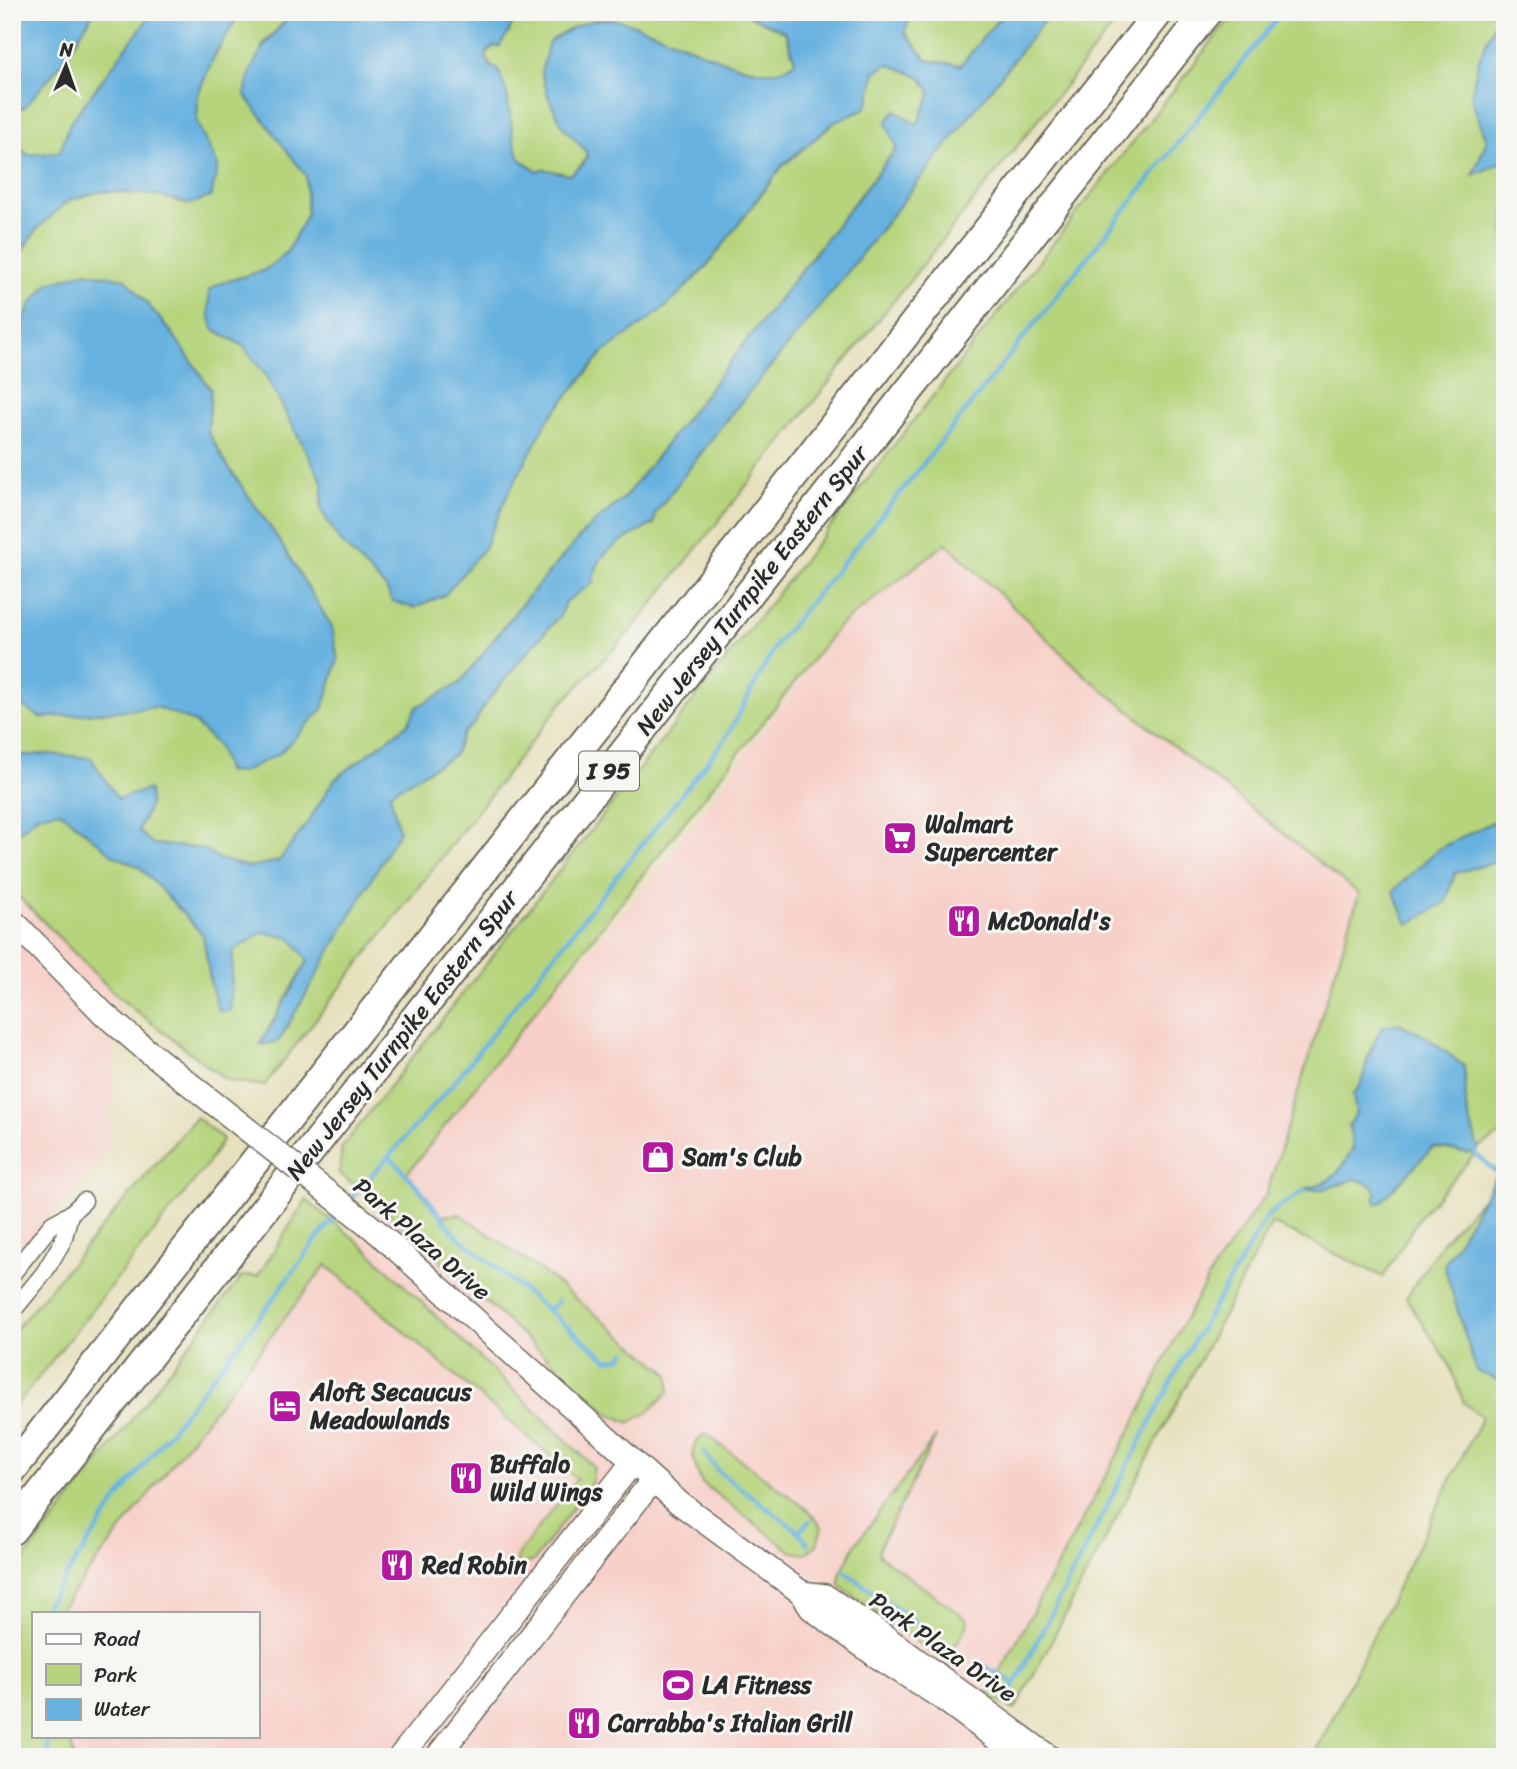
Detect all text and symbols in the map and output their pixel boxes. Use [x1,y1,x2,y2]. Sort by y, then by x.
north arrow [32,32,102,102]
text: N [58,33,75,66]
street label: New Jersey Turnpike Eastern Spur [625,434,881,745]
road number: I 95 [579,751,639,790]
place label: Walmart Supercenter [924,803,1059,873]
supermarket icon: Walmart Supercenter [881,819,919,857]
street label: New Jersey Turnpike Eastern Spur [275,879,531,1190]
place label: McDonald's [987,900,1112,942]
restaurant icon: McDonald's [945,902,983,940]
place label: Sam's Club [681,1136,803,1178]
shop icon: Sam's Club [639,1138,677,1176]
street label: Park Plaza Drive [343,1167,501,1311]
place label: Aloft Secaucus Meadowlands [309,1371,472,1441]
hotel icon: Aloft Secaucus Meadowlands [266,1387,304,1425]
place label: Buffalo Wild Wings [490,1443,603,1513]
restaurant icon: Buffalo Wild Wings [447,1459,485,1497]
place label: Red Robin [421,1544,527,1586]
restaurant icon: Red Robin [378,1546,416,1584]
street label: Park Plaza Drive [860,1580,1026,1714]
legend [32,1612,259,1738]
text: Road [94,1620,141,1658]
text: Park [94,1656,137,1694]
place label: LA Fitness [702,1664,812,1706]
sports icon: LA Fitness [659,1666,697,1704]
text: Water [94,1690,151,1728]
place label: Carrabba's Italian Grill [607,1702,853,1744]
restaurant icon: Carrabba's Italian Grill [565,1704,603,1742]

